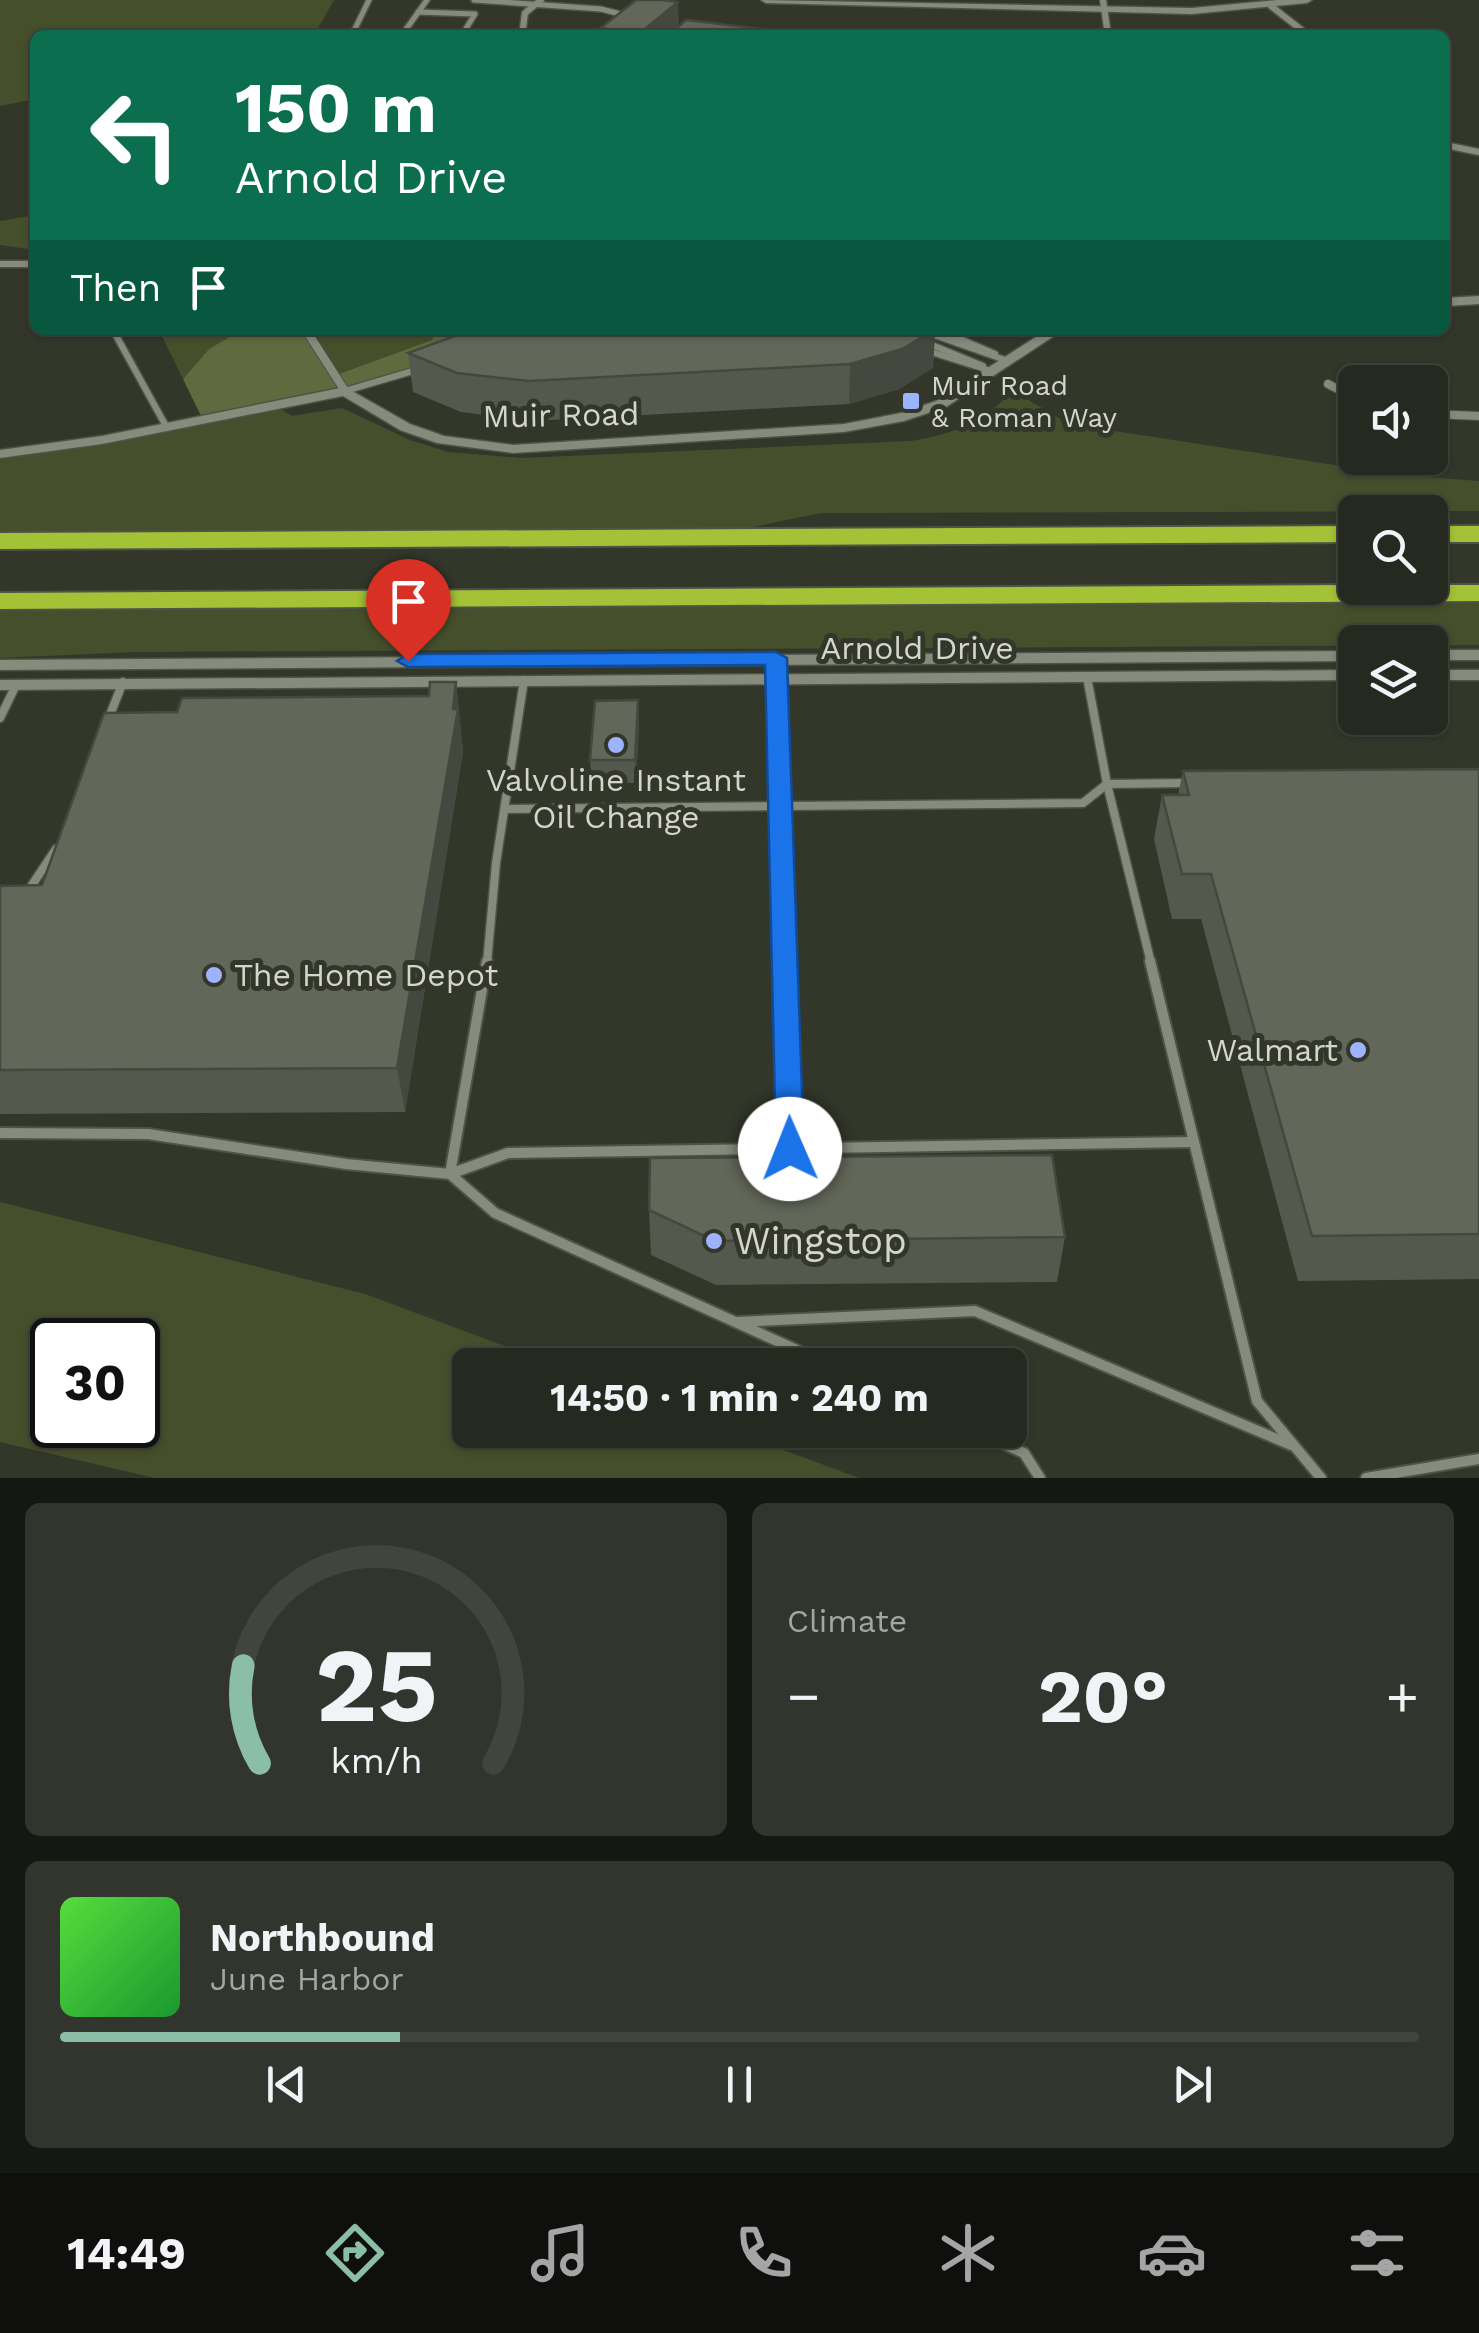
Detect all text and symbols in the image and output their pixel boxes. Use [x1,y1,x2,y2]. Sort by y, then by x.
text: 150 m [235,67,437,149]
icon: left [70,70,200,200]
text: Arnold Drive [235,151,507,204]
icon: arrive [181,260,236,315]
text: Then [70,266,161,310]
map controls [1338,365,1448,735]
button: sound [1338,365,1448,475]
place label: Muir Road & Roman Way [931,369,1118,434]
marker: Muir Road & Roman Way [900,390,922,412]
street label: Muir Road [482,395,640,435]
button: search [1338,495,1448,605]
pin [366,559,451,662]
icon: arrive [381,574,436,629]
button: layers [1338,625,1448,735]
street label: Arnold Drive [820,629,1014,667]
marker: Valvoline Instant Oil Change [605,734,627,756]
place label: Valvoline Instant Oil Change [486,761,746,836]
place label: The Home Depot [234,956,498,994]
marker: The Home Depot [203,964,225,986]
place label: Walmart [1207,1031,1338,1069]
marker: Walmart [1347,1039,1369,1061]
position arrow [738,1097,842,1201]
place label: Wingstop [734,1219,907,1263]
marker: Wingstop [703,1230,725,1252]
speed limit sign: 30 [30,1318,160,1448]
text: 14:50 · 1 min · 240 m [550,1376,929,1420]
text: Climate [787,1602,907,1640]
text: 25 [315,1624,437,1746]
text: 20° [1038,1652,1168,1740]
text: − [787,1664,820,1728]
text: + [1386,1664,1419,1728]
text: km/h [330,1740,422,1782]
text: Northbound [210,1916,435,1960]
text: June Harbor [210,1960,404,1998]
icon: previous [259,2057,314,2112]
icon: pause [712,2057,767,2112]
icon: next [1165,2057,1220,2112]
icon: directions [320,2218,390,2288]
icon: music [525,2218,595,2288]
icon: phone [729,2218,799,2288]
icon: climate [933,2218,1003,2288]
icon: car [1137,2218,1207,2288]
icon: filters [1342,2218,1412,2288]
text: 14:49 [67,2227,186,2280]

